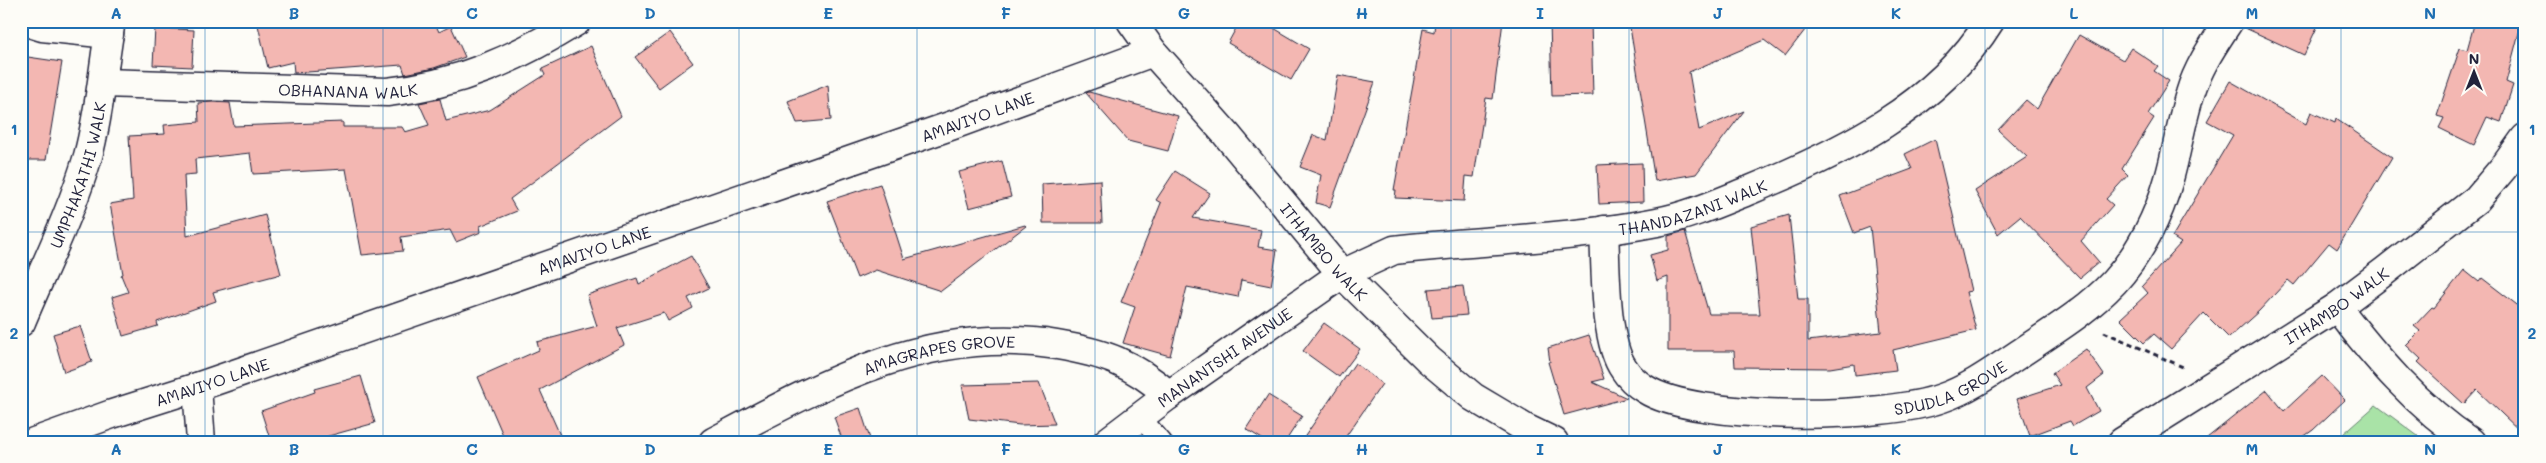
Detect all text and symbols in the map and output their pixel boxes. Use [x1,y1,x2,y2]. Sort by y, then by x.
text: A [110,2,122,23]
text: B [289,2,299,23]
text: C [466,2,478,23]
text: D [644,2,656,23]
text: E [823,2,833,23]
text: F [1001,2,1011,23]
text: G [1178,2,1190,23]
text: H [1356,2,1368,23]
text: I [1536,2,1544,23]
text: J [1713,2,1723,23]
text: K [1891,2,1901,23]
text: L [2069,2,2079,23]
text: M [2246,2,2258,23]
text: N [2424,2,2436,23]
north arrow [2448,48,2498,98]
text: N [2469,49,2479,68]
street label: OBHANANA WALK [278,77,419,103]
street label: AMAVIYO LANE [918,86,1037,146]
street label: UMPHAKATHI WALK [44,100,109,251]
text: 1 [10,118,18,139]
text: 1 [2528,118,2536,139]
street label: THANDAZANI WALK [1617,174,1770,239]
street label: ITHAMBO WALK [1277,198,1373,305]
street label: AMAVIYO LANE [534,220,653,279]
street label: ITHAMBO WALK [2280,262,2393,348]
street label: MANANTSHI AVENUE [1153,302,1296,411]
text: 2 [10,322,19,343]
text: 2 [2528,322,2537,343]
street label: AMAGRAPES GROVE [860,330,1015,379]
street label: AMAVIYO LANE [152,352,272,410]
street label: SDUDLA GROVE [1893,355,2010,419]
text: A [110,438,122,459]
text: B [289,438,299,459]
text: C [466,438,478,459]
text: D [644,438,656,459]
text: E [823,438,833,459]
text: F [1001,438,1011,459]
text: G [1178,438,1190,459]
text: H [1356,438,1368,459]
text: I [1536,438,1544,459]
text: J [1713,438,1723,459]
text: K [1891,438,1901,459]
text: L [2069,438,2079,459]
text: M [2246,438,2258,459]
text: N [2424,438,2436,459]

